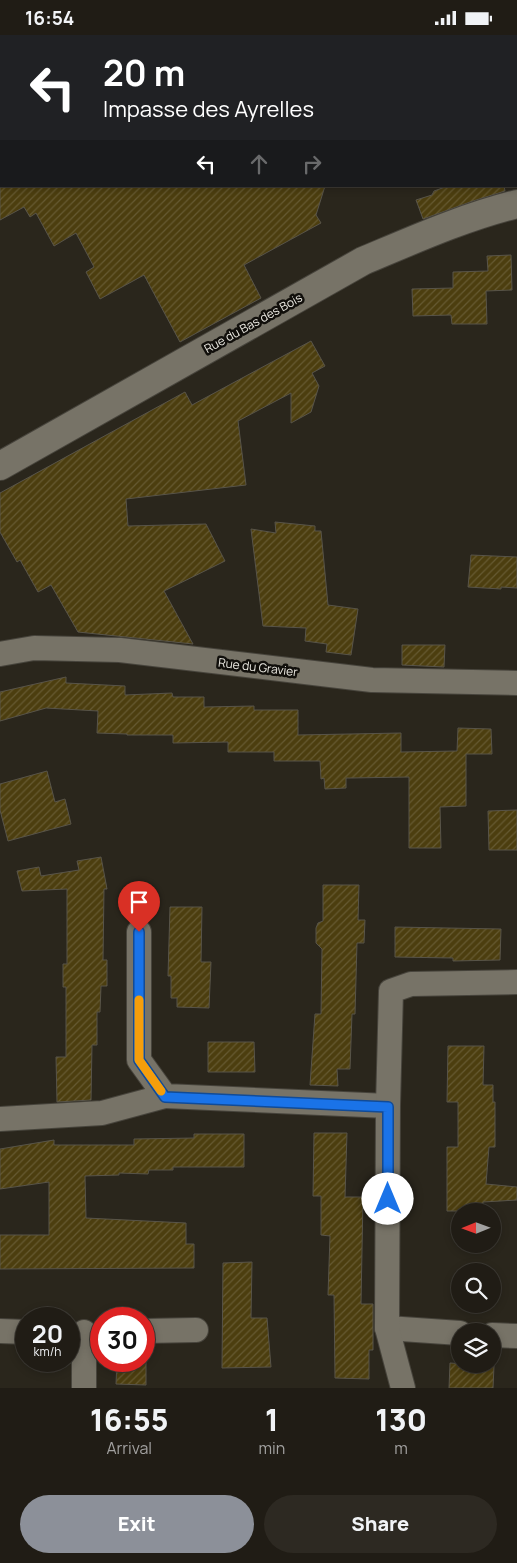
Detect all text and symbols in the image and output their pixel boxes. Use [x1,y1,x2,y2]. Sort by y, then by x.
text: 16:54 [25,5,74,31]
text: 20 m [103,49,185,97]
icon: left [20,55,85,120]
text: Impasse des Ayrelles [103,94,314,124]
icon: left [192,150,220,178]
icon: ahead [245,150,273,178]
icon: right [298,150,326,178]
street label: Rue du Bas des Bois [201,289,305,357]
street label: Rue du Gravier [217,654,299,680]
pin [118,881,160,932]
icon: arrive [125,888,153,916]
position arrow [361,1172,413,1224]
north arrow [451,1203,501,1253]
map controls [451,1203,501,1373]
button: search [451,1263,501,1313]
speed limit sign: 30 [90,1307,155,1372]
text: 20 [32,1316,63,1351]
button: layers [451,1323,501,1373]
text: km/h [34,1343,61,1360]
text: 16:55 [90,1399,168,1440]
text: 1 [265,1399,279,1440]
text: 130 [375,1399,427,1440]
text: Arrival [106,1437,152,1459]
text: min [258,1437,285,1459]
text: m [394,1437,408,1459]
button: Exit [20,1495,254,1553]
button: Share [264,1495,497,1553]

